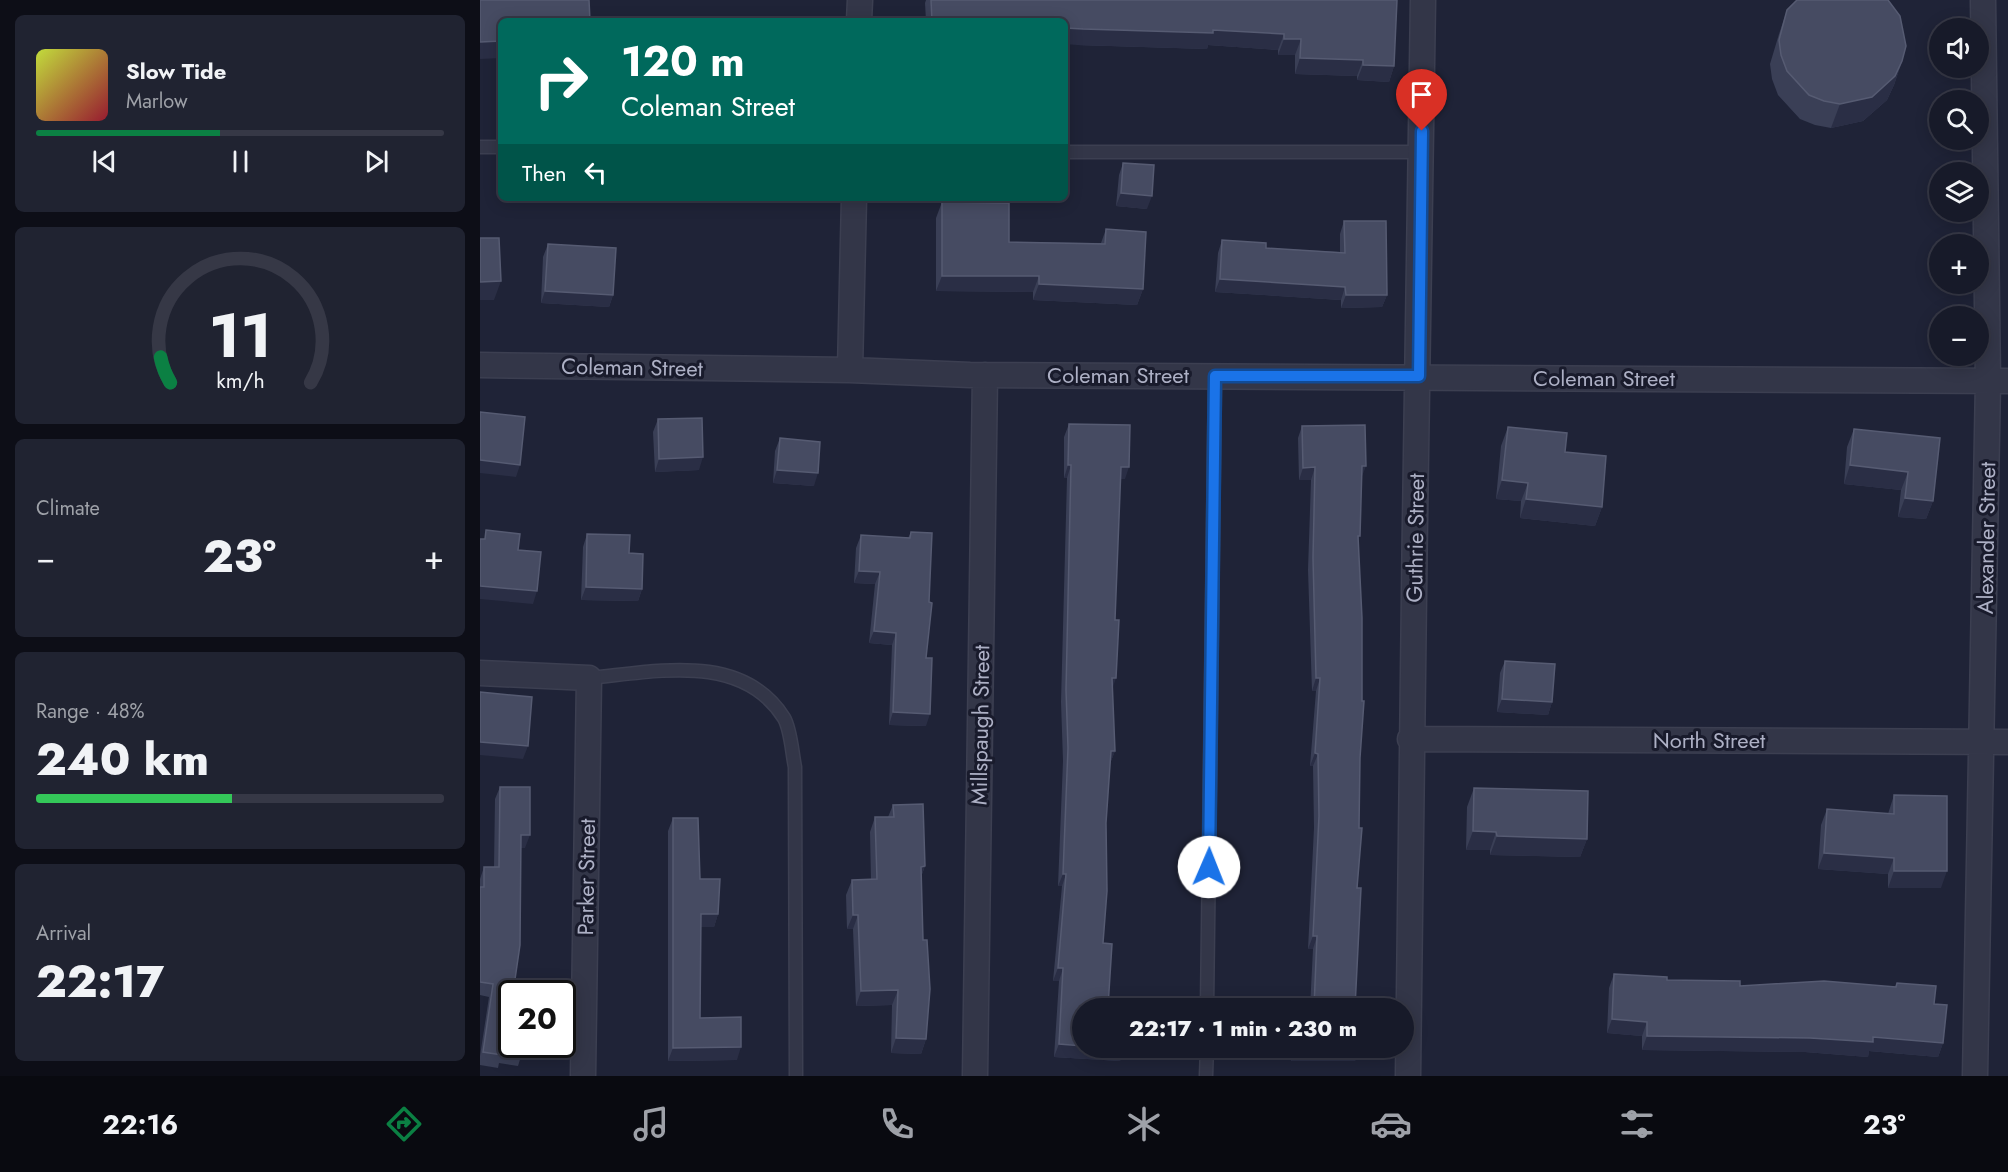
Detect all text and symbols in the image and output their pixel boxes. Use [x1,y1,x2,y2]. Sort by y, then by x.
map controls [1929,18,1989,366]
button: sound [1929,18,1989,78]
text: 120 m [621,31,745,92]
icon: right [522,42,600,120]
text: Slow Tide [126,55,226,87]
pin [1396,69,1447,131]
icon: arrive [1405,78,1438,111]
text: Marlow [126,87,188,116]
text: Coleman Street [621,87,795,126]
button: search [1929,90,1989,150]
icon: previous [88,145,121,178]
icon: pause [224,145,257,178]
icon: next [360,145,393,178]
icon: left [579,156,612,189]
text: Then [522,157,567,189]
button: layers [1929,162,1989,222]
button: + [1929,234,1989,294]
text: 11 [208,290,272,380]
button: − [1929,306,1989,366]
street label: Coleman Street [561,350,704,384]
street label: Coleman Street [1047,359,1190,391]
street label: Coleman Street [1533,362,1676,394]
text: km/h [216,365,264,396]
street label: Alexander Street [1969,461,2003,615]
street label: Guthrie Street [1398,472,1432,603]
text: Climate [36,494,100,523]
text: 23° [203,524,276,589]
text: − [36,534,55,581]
text: + [424,534,444,581]
street label: Millspaugh Street [963,644,997,805]
text: Range · 48% [36,697,145,726]
street label: North Street [1653,724,1766,756]
text: 240 km [36,727,209,792]
street label: Parker Street [569,818,603,936]
position arrow [1177,835,1241,899]
text: Arrival [36,919,91,948]
text: 22:17 [36,949,164,1014]
speed limit sign: 20 [498,980,576,1058]
text: 22:17 · 1 min · 230 m [1129,1012,1357,1044]
icon: directions [383,1103,425,1145]
icon: music [630,1103,672,1145]
icon: phone [876,1103,918,1145]
icon: climate [1123,1103,1165,1145]
icon: car [1370,1103,1412,1145]
icon: filters [1616,1103,1658,1145]
text: 22:16 [102,1105,178,1144]
text: 23° [1863,1105,1906,1144]

